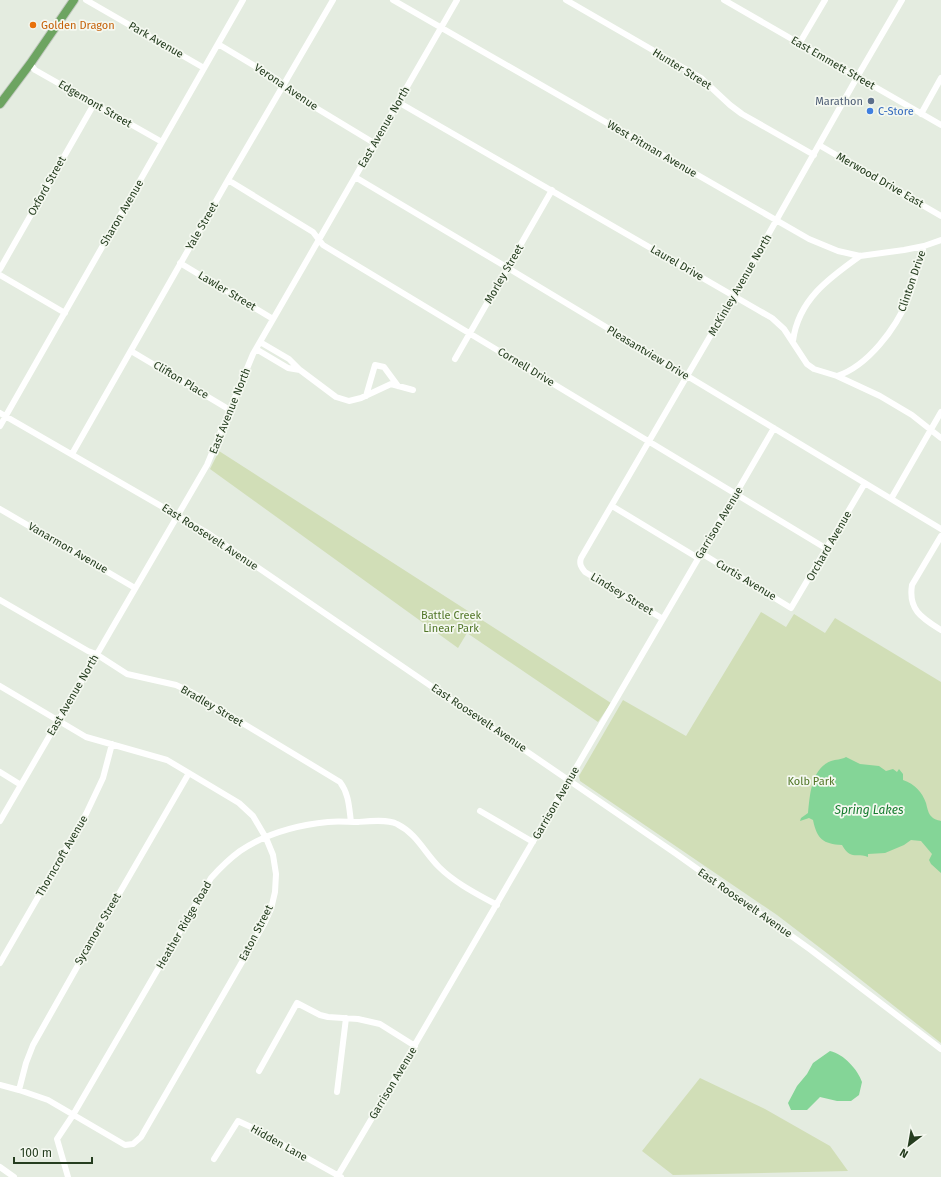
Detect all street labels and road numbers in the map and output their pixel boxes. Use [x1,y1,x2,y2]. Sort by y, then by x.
street label: Park Avenue [126,19,186,61]
street label: East Emmett Street [789,34,877,92]
street label: Hunter Street [650,46,714,92]
street label: Verona Avenue [252,61,320,113]
street label: Edgemont Street [56,78,134,130]
street label: East Avenue North [355,84,413,170]
street label: West Pitman Avenue [605,118,699,180]
street label: Merwood Drive East [834,150,926,210]
street label: Oxford Street [25,154,69,218]
street label: Sharon Avenue [98,177,146,249]
street label: Yale Street [183,200,221,252]
street label: McKinley Avenue North [706,232,774,338]
street label: Morley Street [482,242,526,306]
street label: Laurel Drive [648,242,706,284]
street label: Clinton Drive [895,249,929,313]
street label: Lawler Street [196,269,258,313]
street label: Pleasantview Drive [604,323,692,383]
street label: Cornell Drive [495,345,557,389]
street label: Clifton Place [151,358,211,402]
street label: East Avenue North [207,366,253,456]
street label: Garrison Avenue [692,485,746,561]
street label: East Roosevelt Avenue [159,501,261,573]
street label: Orchard Avenue [804,508,854,584]
street label: Vanarmon Avenue [26,520,110,576]
street label: Curtis Avenue [713,557,779,603]
street label: Lindsey Street [588,570,656,618]
street label: East Avenue North [44,652,102,738]
street label: East Roosevelt Avenue [429,681,529,755]
street label: Bradley Street [178,683,246,729]
street label: Garrison Avenue [530,764,582,842]
street label: Thorncroft Avenue [33,813,91,899]
street label: East Roosevelt Avenue [695,866,795,940]
street label: Heather Ridge Road [154,879,214,971]
street label: Sycamore Street [72,891,124,967]
street label: Eaton Street [236,903,276,963]
street label: Garrison Avenue [366,1045,420,1121]
street label: Hidden Lane [248,1122,310,1164]

